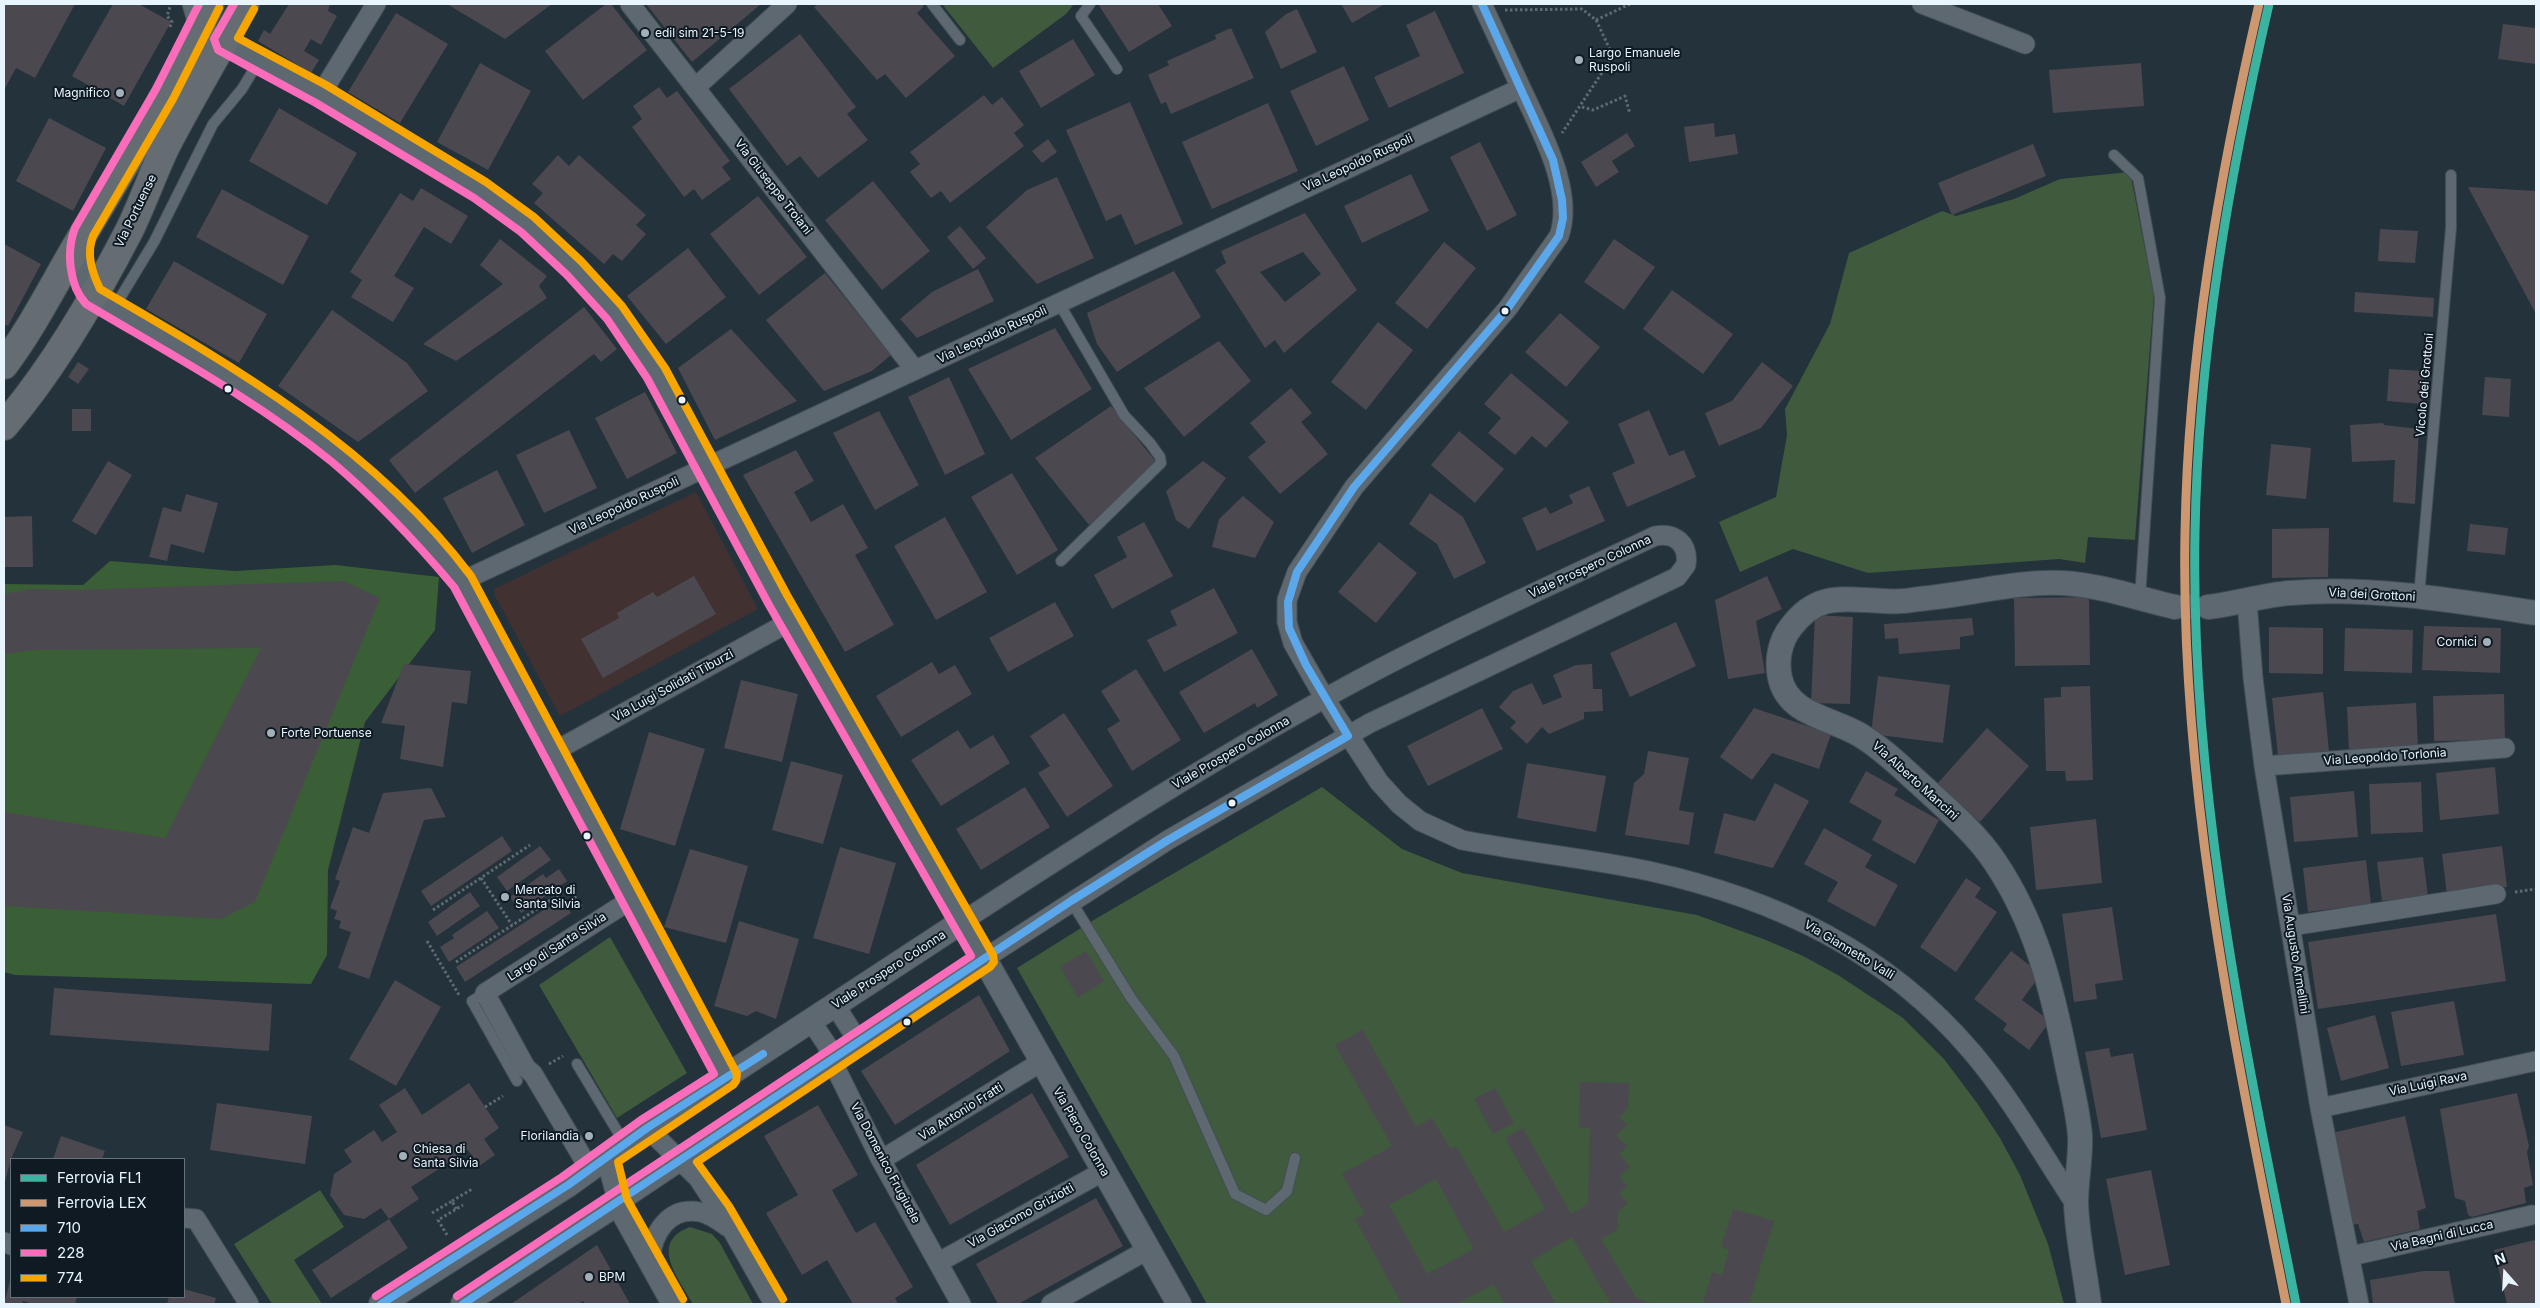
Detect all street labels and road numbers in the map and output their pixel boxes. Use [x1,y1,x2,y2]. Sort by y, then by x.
street label: Via Leopoldo Ruspoli [1301,131,1415,195]
street label: Via Giuseppe Troiani [731,137,815,237]
street label: Via Portuense [112,172,160,250]
street label: Via Leopoldo Ruspoli [935,303,1049,367]
street label: Vicolo dei Grottoni [2413,332,2437,438]
street label: Via Leopoldo Ruspoli [567,474,681,538]
street label: Viale Prospero Colonna [1527,532,1653,602]
street label: Via dei Grottoni [2328,586,2416,604]
street label: Via Luigi Solidati Tiburzi [610,647,736,725]
street label: Viale Prospero Colonna [1170,714,1292,792]
street label: Via Alberto Mancini [1869,739,1961,823]
street label: Via Leopoldo Torlonia [2323,746,2447,768]
street label: Via Augusto Armellini [2278,893,2312,1015]
street label: Largo di Santa Silvia [505,910,609,984]
street label: Via Giannetto Valli [1801,918,1897,982]
street label: Viale Prospero Colonna [829,928,949,1012]
street label: Via Luigi Rava [2388,1069,2468,1099]
street label: Via Antonio Fratti [916,1080,1006,1144]
street label: Via Piero Colonna [1050,1085,1112,1179]
street label: Via Domenico Frugiuele [847,1100,923,1226]
street label: Via Giacomo Griziotti [966,1181,1076,1251]
street label: Via Bagni di Lucca [2389,1217,2495,1255]

